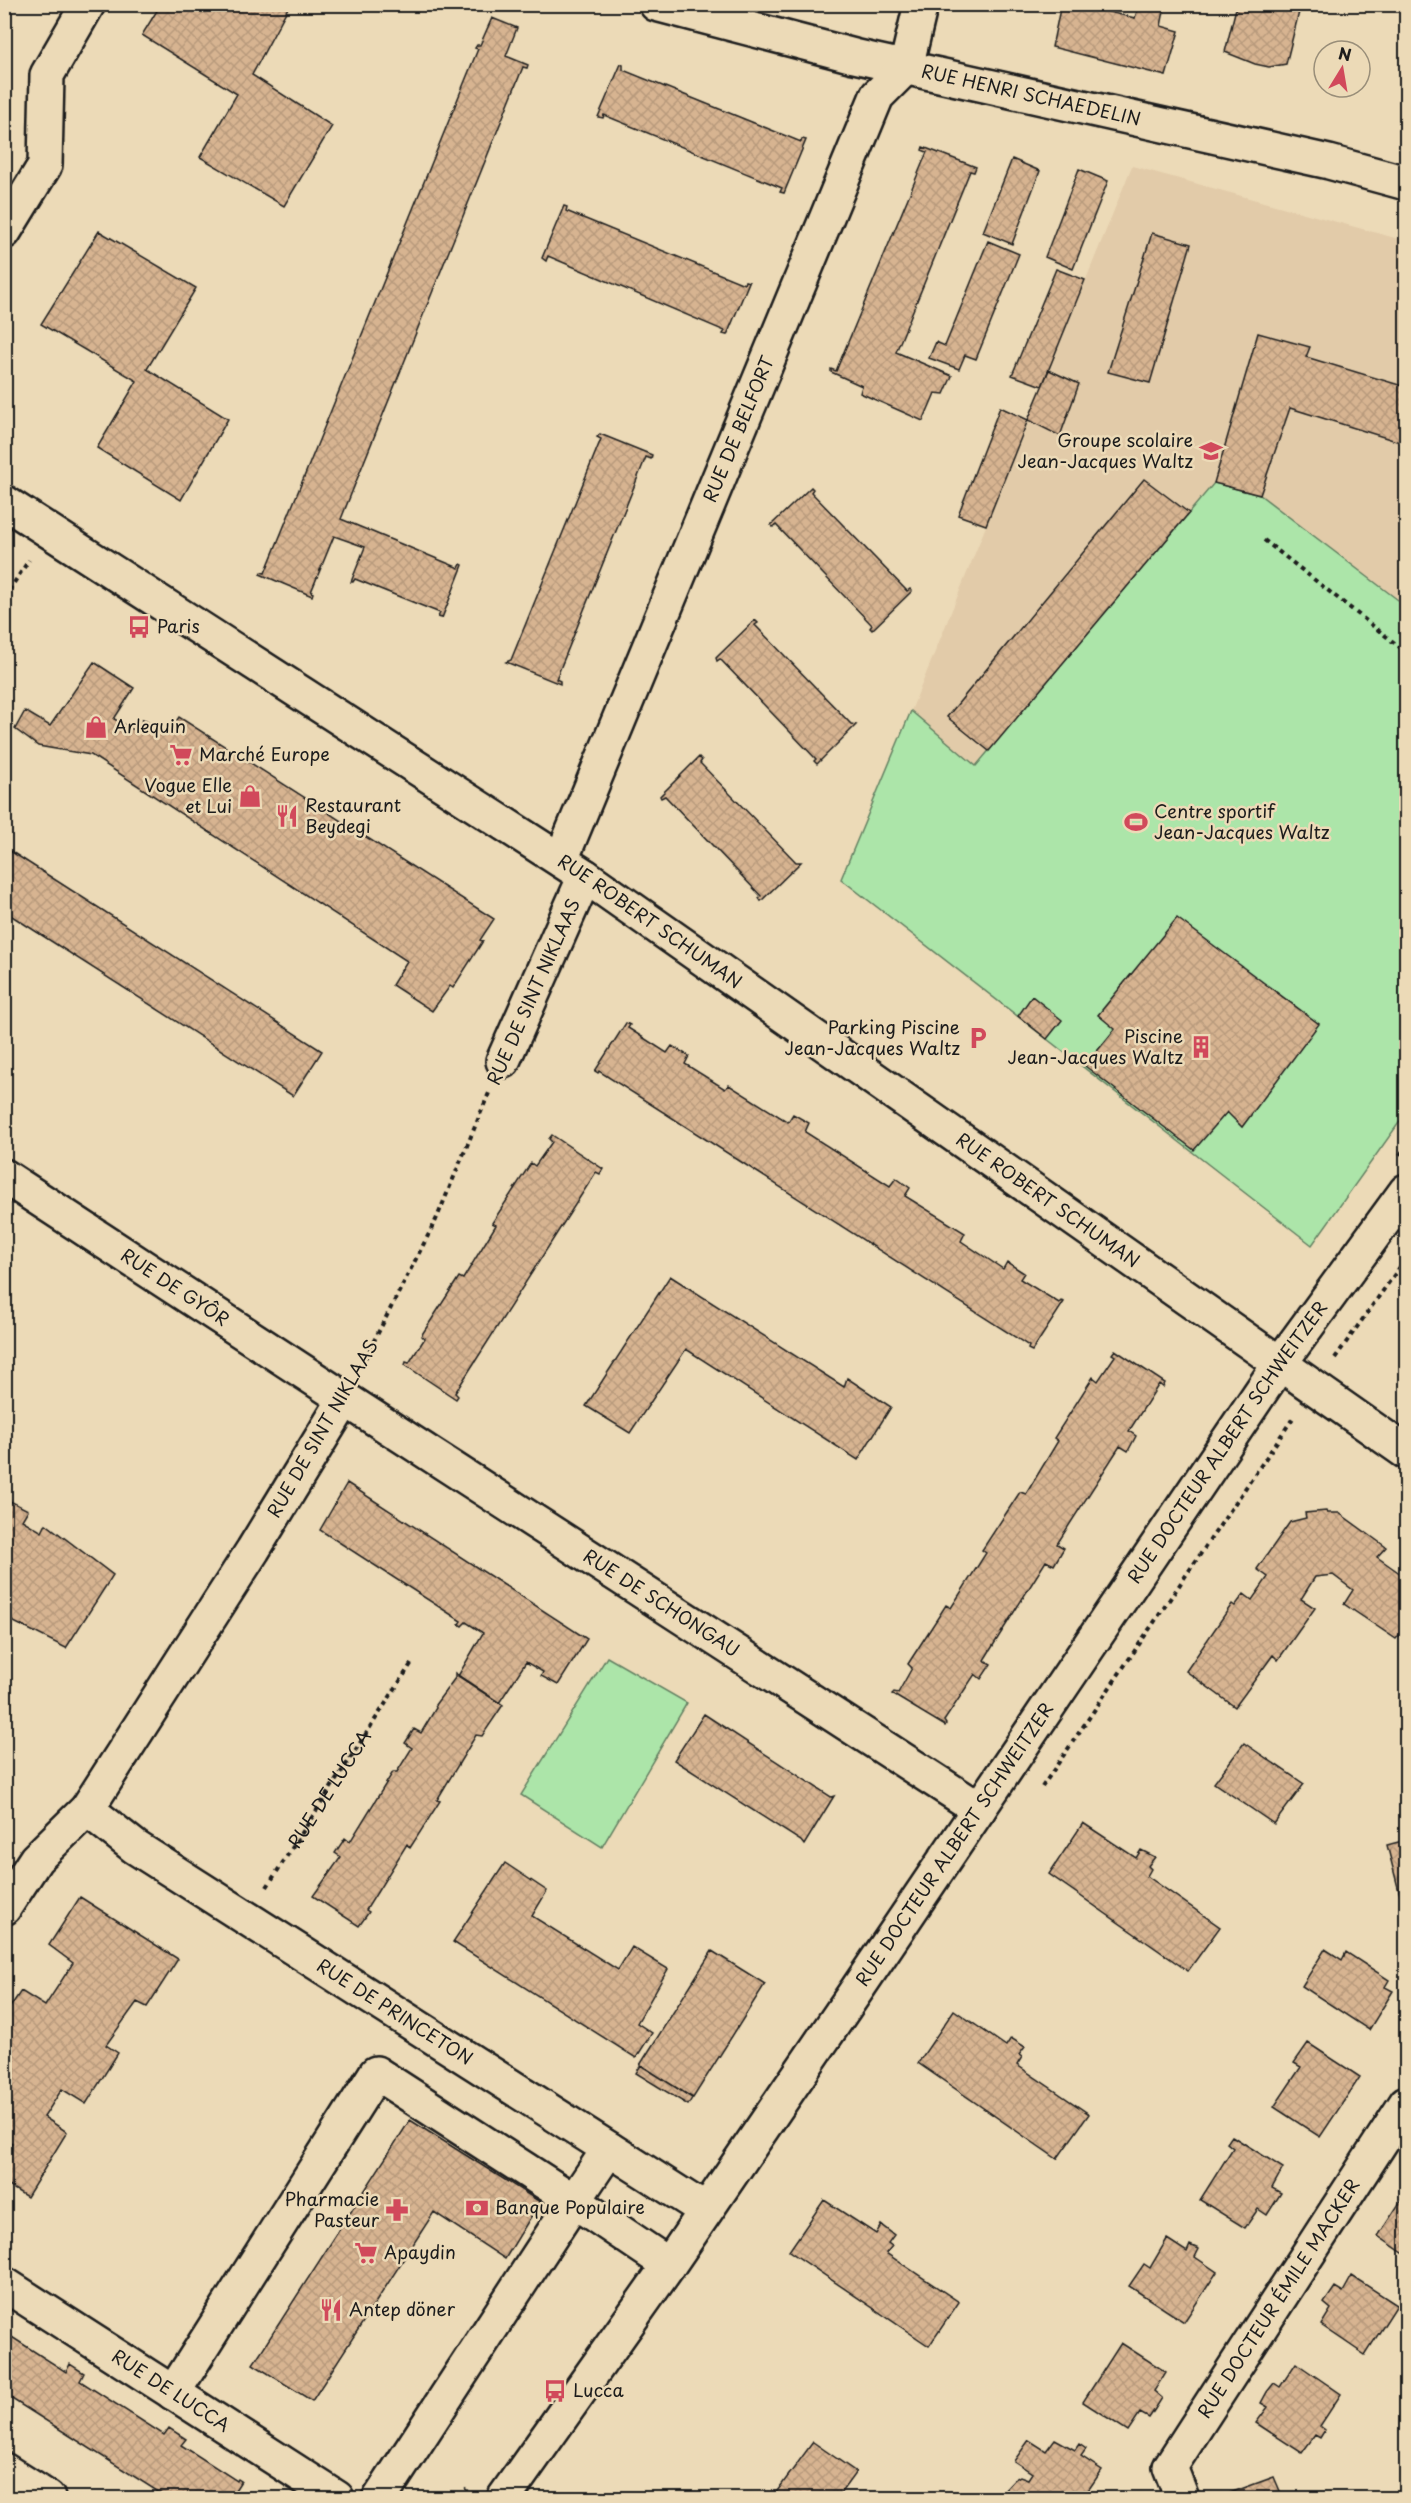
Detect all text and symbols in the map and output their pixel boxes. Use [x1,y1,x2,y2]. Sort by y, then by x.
north arrow [1312,39,1372,99]
text: N [1337,40,1354,66]
street label: RUE HENRI SCHAEDELIN [919,56,1144,132]
street label: RUE DE BELFORT [695,351,780,506]
place label: Groupe scolaire Jean-Jacques Waltz [1018,426,1193,474]
school or university icon: Groupe scolaire Jean-Jacques Waltz [1198,438,1224,464]
place label: Paris [157,612,200,639]
bus stop icon: Paris [126,614,152,640]
place label: Arlequin [114,712,186,739]
shop icon: Arlequin [83,714,109,740]
place label: Marché Europe [199,740,330,767]
supermarket icon: Marché Europe [168,742,194,768]
place label: Vogue Elle et Lui [144,771,232,819]
shop icon: Vogue Elle et Lui [237,783,263,809]
place label: Restaurant Beydegi [305,791,401,839]
place label: Centre sportif Jean-Jacques Waltz [1154,797,1330,845]
restaurant icon: Restaurant Beydegi [274,803,300,829]
sports icon: Centre sportif Jean-Jacques Waltz [1123,809,1149,835]
street label: RUE ROBERT SCHUMAN [553,847,748,994]
street label: RUE DE SINT NIKLAAS [479,894,586,1089]
place label: Parking Piscine Jean-Jacques Waltz [785,1013,960,1061]
place label: Piscine Jean-Jacques Waltz [1008,1022,1183,1070]
parking icon: Parking Piscine Jean-Jacques Waltz [965,1025,991,1051]
building icon: Piscine Jean-Jacques Waltz [1188,1034,1214,1060]
street label: RUE ROBERT SCHUMAN [951,1125,1146,1273]
street label: RUE DE GYÔR [116,1241,235,1332]
street label: RUE DOCTEUR ALBERT SCHWEITZER [1120,1295,1333,1588]
street label: RUE DE SINT NIKLAAS [260,1334,384,1522]
street label: RUE DE SCHONGAU [579,1542,745,1663]
street label: RUE DOCTEUR ALBERT SCHWEITZER [848,1696,1059,1991]
street label: RUE DE LUCCA [281,1724,377,1853]
street label: RUE DE PRINCETON [312,1951,479,2071]
street label: RUE DOCTEUR ÉMILE MACKER [1190,2173,1366,2423]
place label: Pharmacie Pasteur [285,2185,380,2233]
place label: Banque Populaire [495,2193,645,2220]
bank icon: Banque Populaire [464,2195,490,2221]
pharmacy icon: Pharmacie Pasteur [384,2197,410,2223]
place label: Apaydin [384,2238,456,2265]
supermarket icon: Apaydin [353,2240,379,2266]
place label: Antep döner [349,2295,456,2322]
restaurant icon: Antep döner [318,2297,344,2323]
street label: RUE DE LUCCA [107,2342,236,2438]
place label: Lucca [573,2376,624,2403]
bus stop icon: Lucca [542,2378,568,2404]

